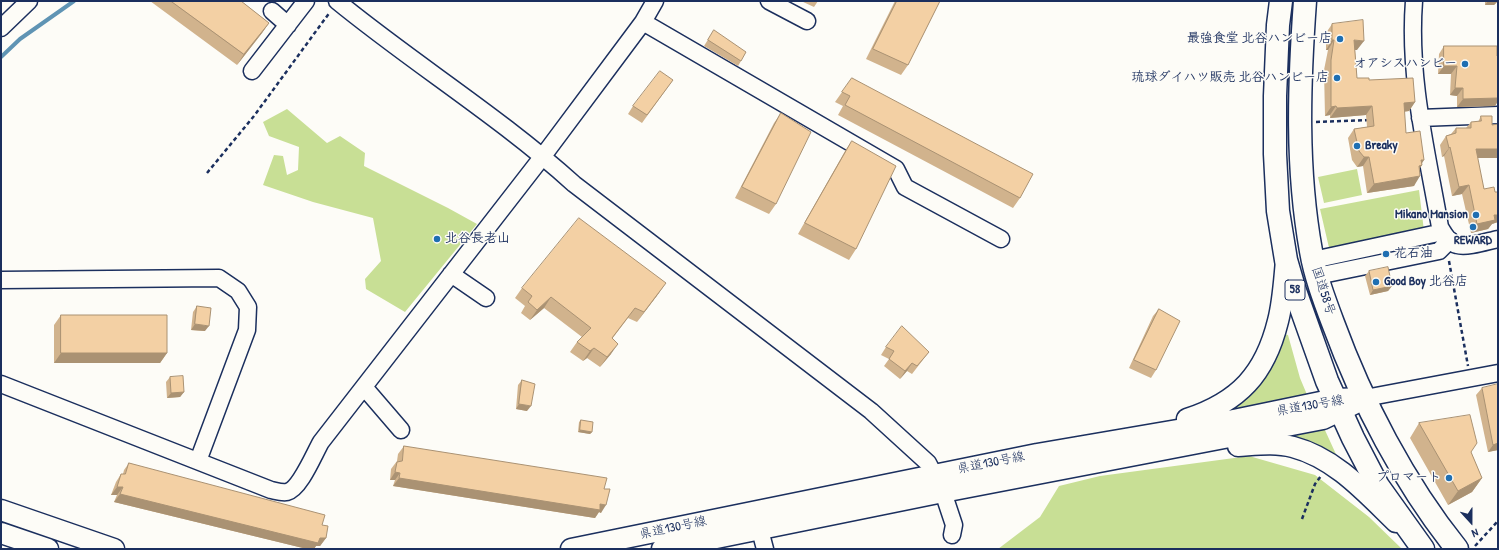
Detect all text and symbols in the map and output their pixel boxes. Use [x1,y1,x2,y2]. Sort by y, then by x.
place label: 最強食堂 北谷ハンビー店 [1187,31,1332,47]
marker: 最強食堂 北谷ハンビー店 [1335,34,1345,44]
place label: オアシスハンビー [1354,56,1457,72]
marker: オアシスハンビー [1460,59,1470,69]
place label: 琉球ダイハツ販売 北谷ハンビー店 [1132,70,1329,86]
marker: 琉球ダイハツ販売 北谷ハンビー店 [1332,73,1342,83]
place label: Breaky [1365,138,1398,154]
marker: Breaky [1352,141,1362,151]
place label: Mikano Mansion [1395,207,1468,223]
marker: Mikano Mansion [1471,210,1481,220]
marker: REWARD [1468,222,1478,232]
place label: 北谷長老山 [445,231,510,247]
place label: REWARD [1454,233,1492,249]
marker: 北谷長老山 [432,234,442,244]
place label: 花石油 [1394,246,1433,262]
marker: 花石油 [1381,249,1391,259]
street label: 国道58号 [1308,265,1338,317]
place label: Good Boy 北谷店 [1384,274,1468,290]
marker: Good Boy 北谷店 [1371,277,1381,287]
road number: 58 [1285,280,1305,300]
street label: 県道130号線 [1275,392,1345,420]
street label: 県道130号線 [956,449,1026,477]
place label: プロマート [1376,470,1441,486]
marker: プロマート [1444,473,1454,483]
north arrow [1451,502,1491,542]
street label: 県道130号線 [638,513,708,543]
text: N [1470,526,1481,541]

